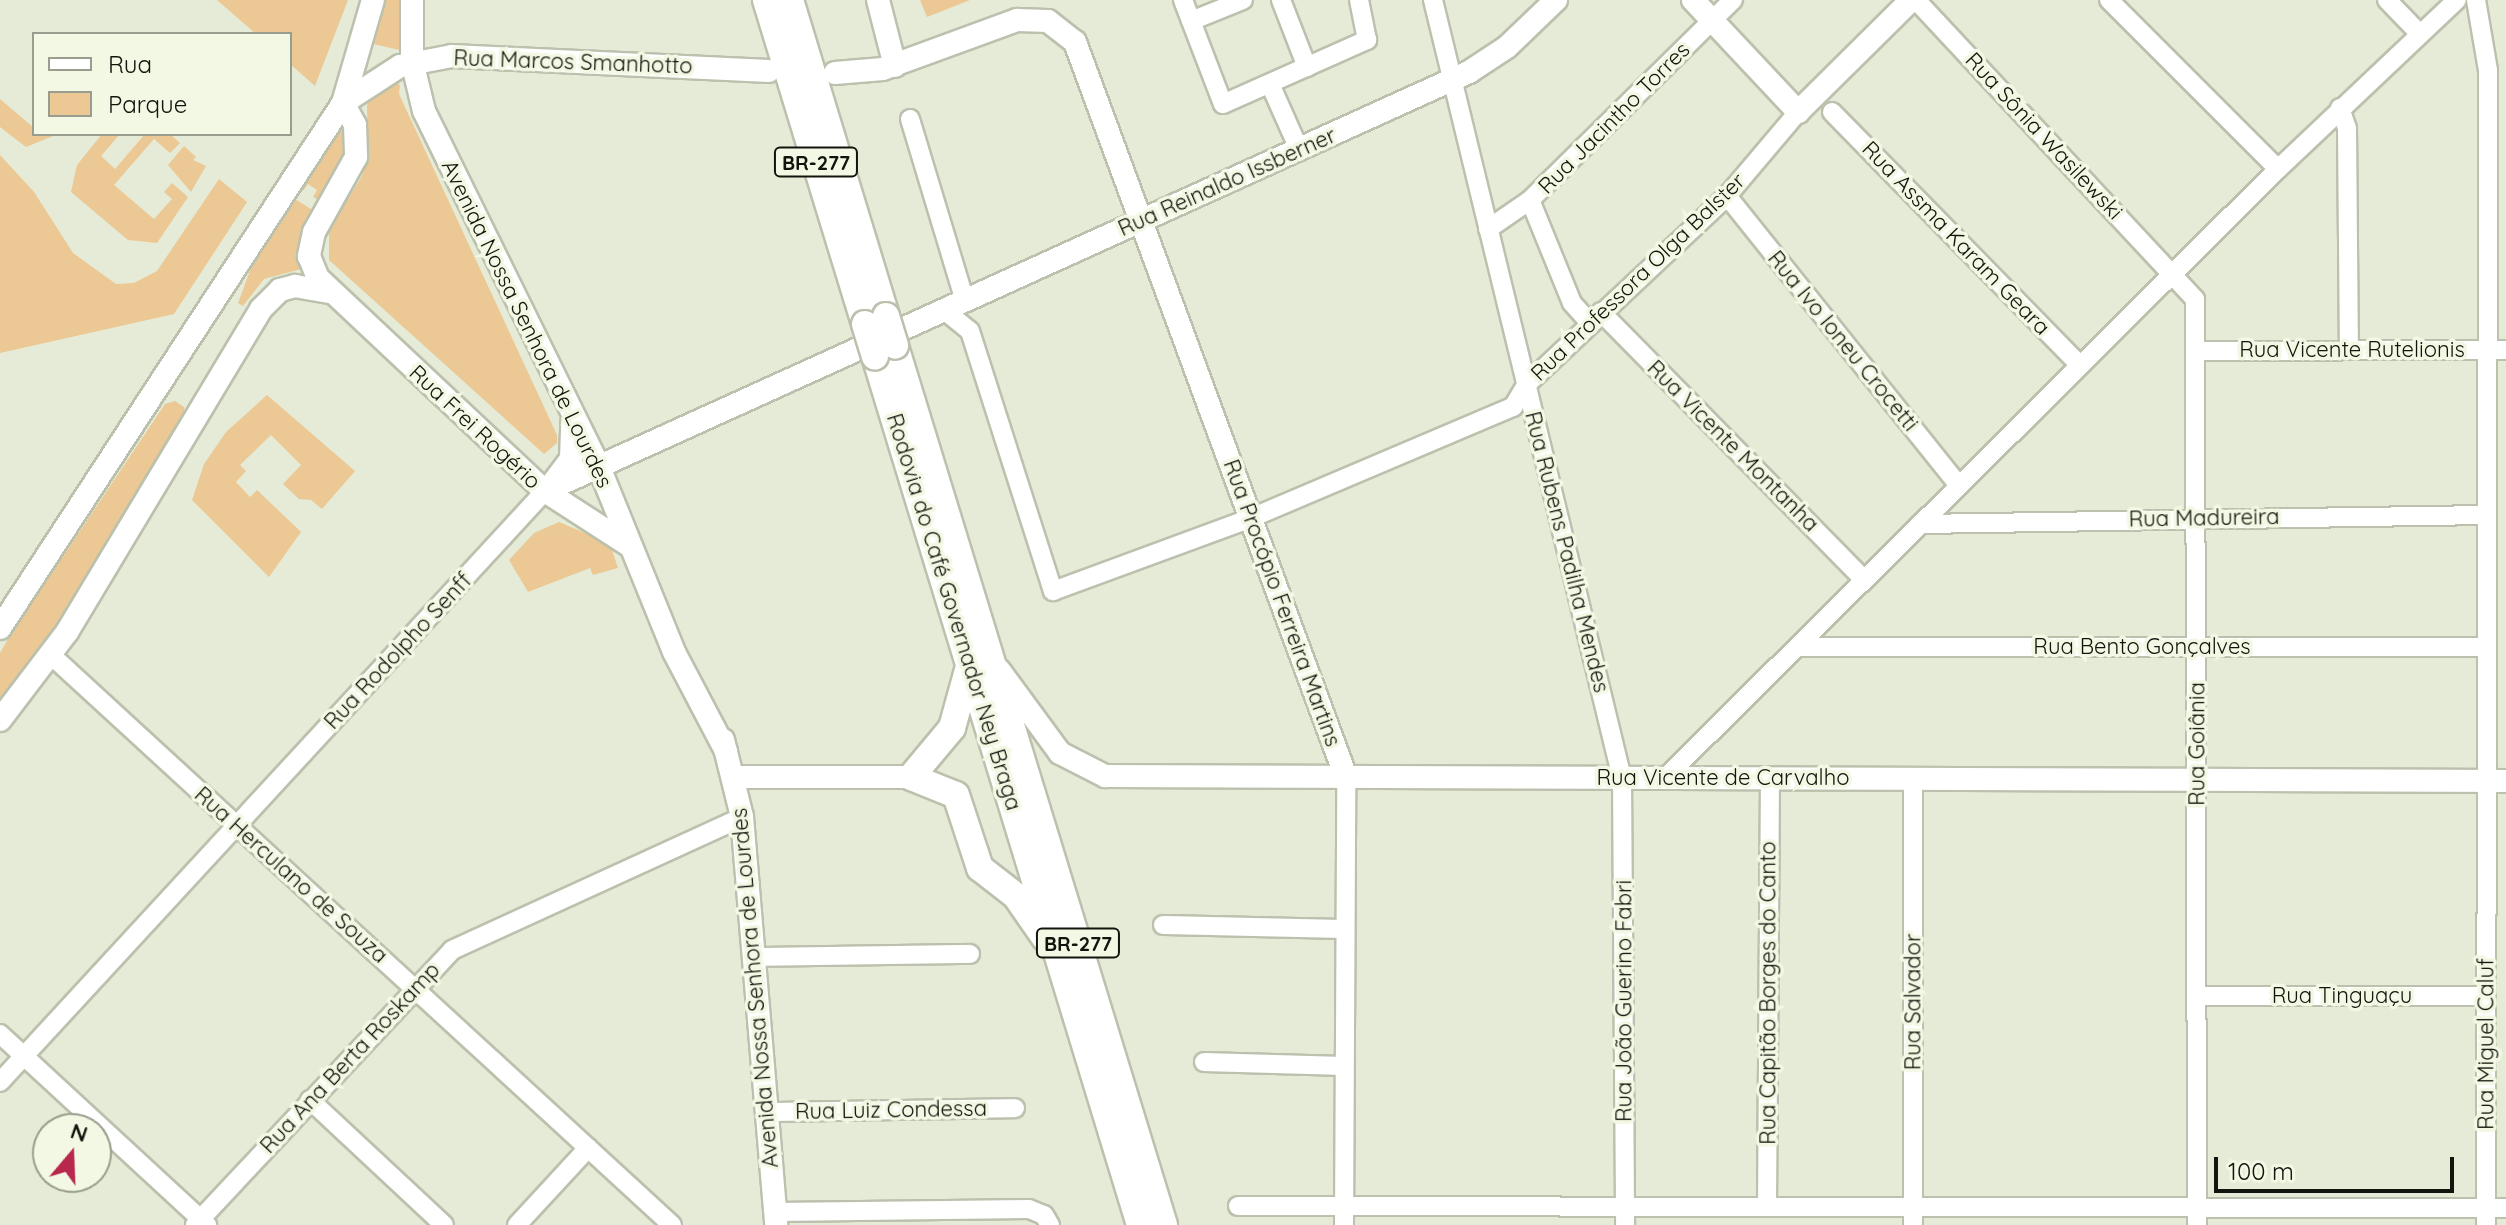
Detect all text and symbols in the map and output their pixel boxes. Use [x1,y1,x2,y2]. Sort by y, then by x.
legend [32,32,292,136]
street label: Rua Jacintho Torres [1533,37,1695,199]
street label: Rua Marcos Smanhotto [453,45,693,79]
street label: Rua Sônia Wasilewski [1960,47,2128,225]
text: Rua [108,49,152,79]
text: Parque [108,89,187,119]
street label: Rua Reinaldo Issberner [1114,122,1340,242]
street label: Rua Assma Karam Geara [1857,136,2055,340]
road number: BR-277 [772,146,860,178]
street label: Avenida Nossa Senhora de Lourdes [436,156,618,492]
street label: Rua Professora Olga Balster [1525,168,1751,386]
street label: Rua Ivo Ioneu Crocetti [1762,246,1924,436]
street label: Rua Vicente Rutelionis [2239,337,2465,363]
street label: Rua Vicente Montanha [1642,355,1824,537]
street label: Rua Frei Rogério [404,359,546,495]
street label: Rua Rubens Padilha Mendes [1519,409,1615,695]
street label: Rodovia do Café Governador Ney Braga [881,410,1027,814]
street label: Rua Procópio Ferreira Martins [1218,456,1346,750]
street label: Rua Madureira [2128,503,2280,533]
street label: Rua Rodolpho Senff [319,567,477,735]
street label: Rua Bento Gonçalves [2033,634,2251,660]
street label: Rua Goiânia [2184,682,2210,806]
street label: Rua Vicente de Carvalho [1597,765,1849,791]
street label: Rua Herculano de Souza [189,781,393,969]
street label: Avenida Nossa Senhora de Lourdes [726,807,784,1169]
street label: Rua Capitão Borges do Canto [1755,841,1781,1145]
street label: Rua João Guerino Fabri [1611,880,1637,1122]
road number: BR-277 [1034,927,1122,959]
street label: Rua Salvador [1900,934,1926,1070]
street label: Rua Ana Berta Roskamp [255,957,445,1159]
street label: Rua Miguel Caluf [2473,958,2499,1130]
street label: Rua Tinguaçu [2272,983,2412,1009]
street label: Rua Luiz Condessa [795,1095,987,1125]
north arrow [32,1113,112,1193]
text: N [67,1116,91,1148]
scale bar [2218,1141,2458,1191]
text: 100 m [2228,1156,2294,1186]

